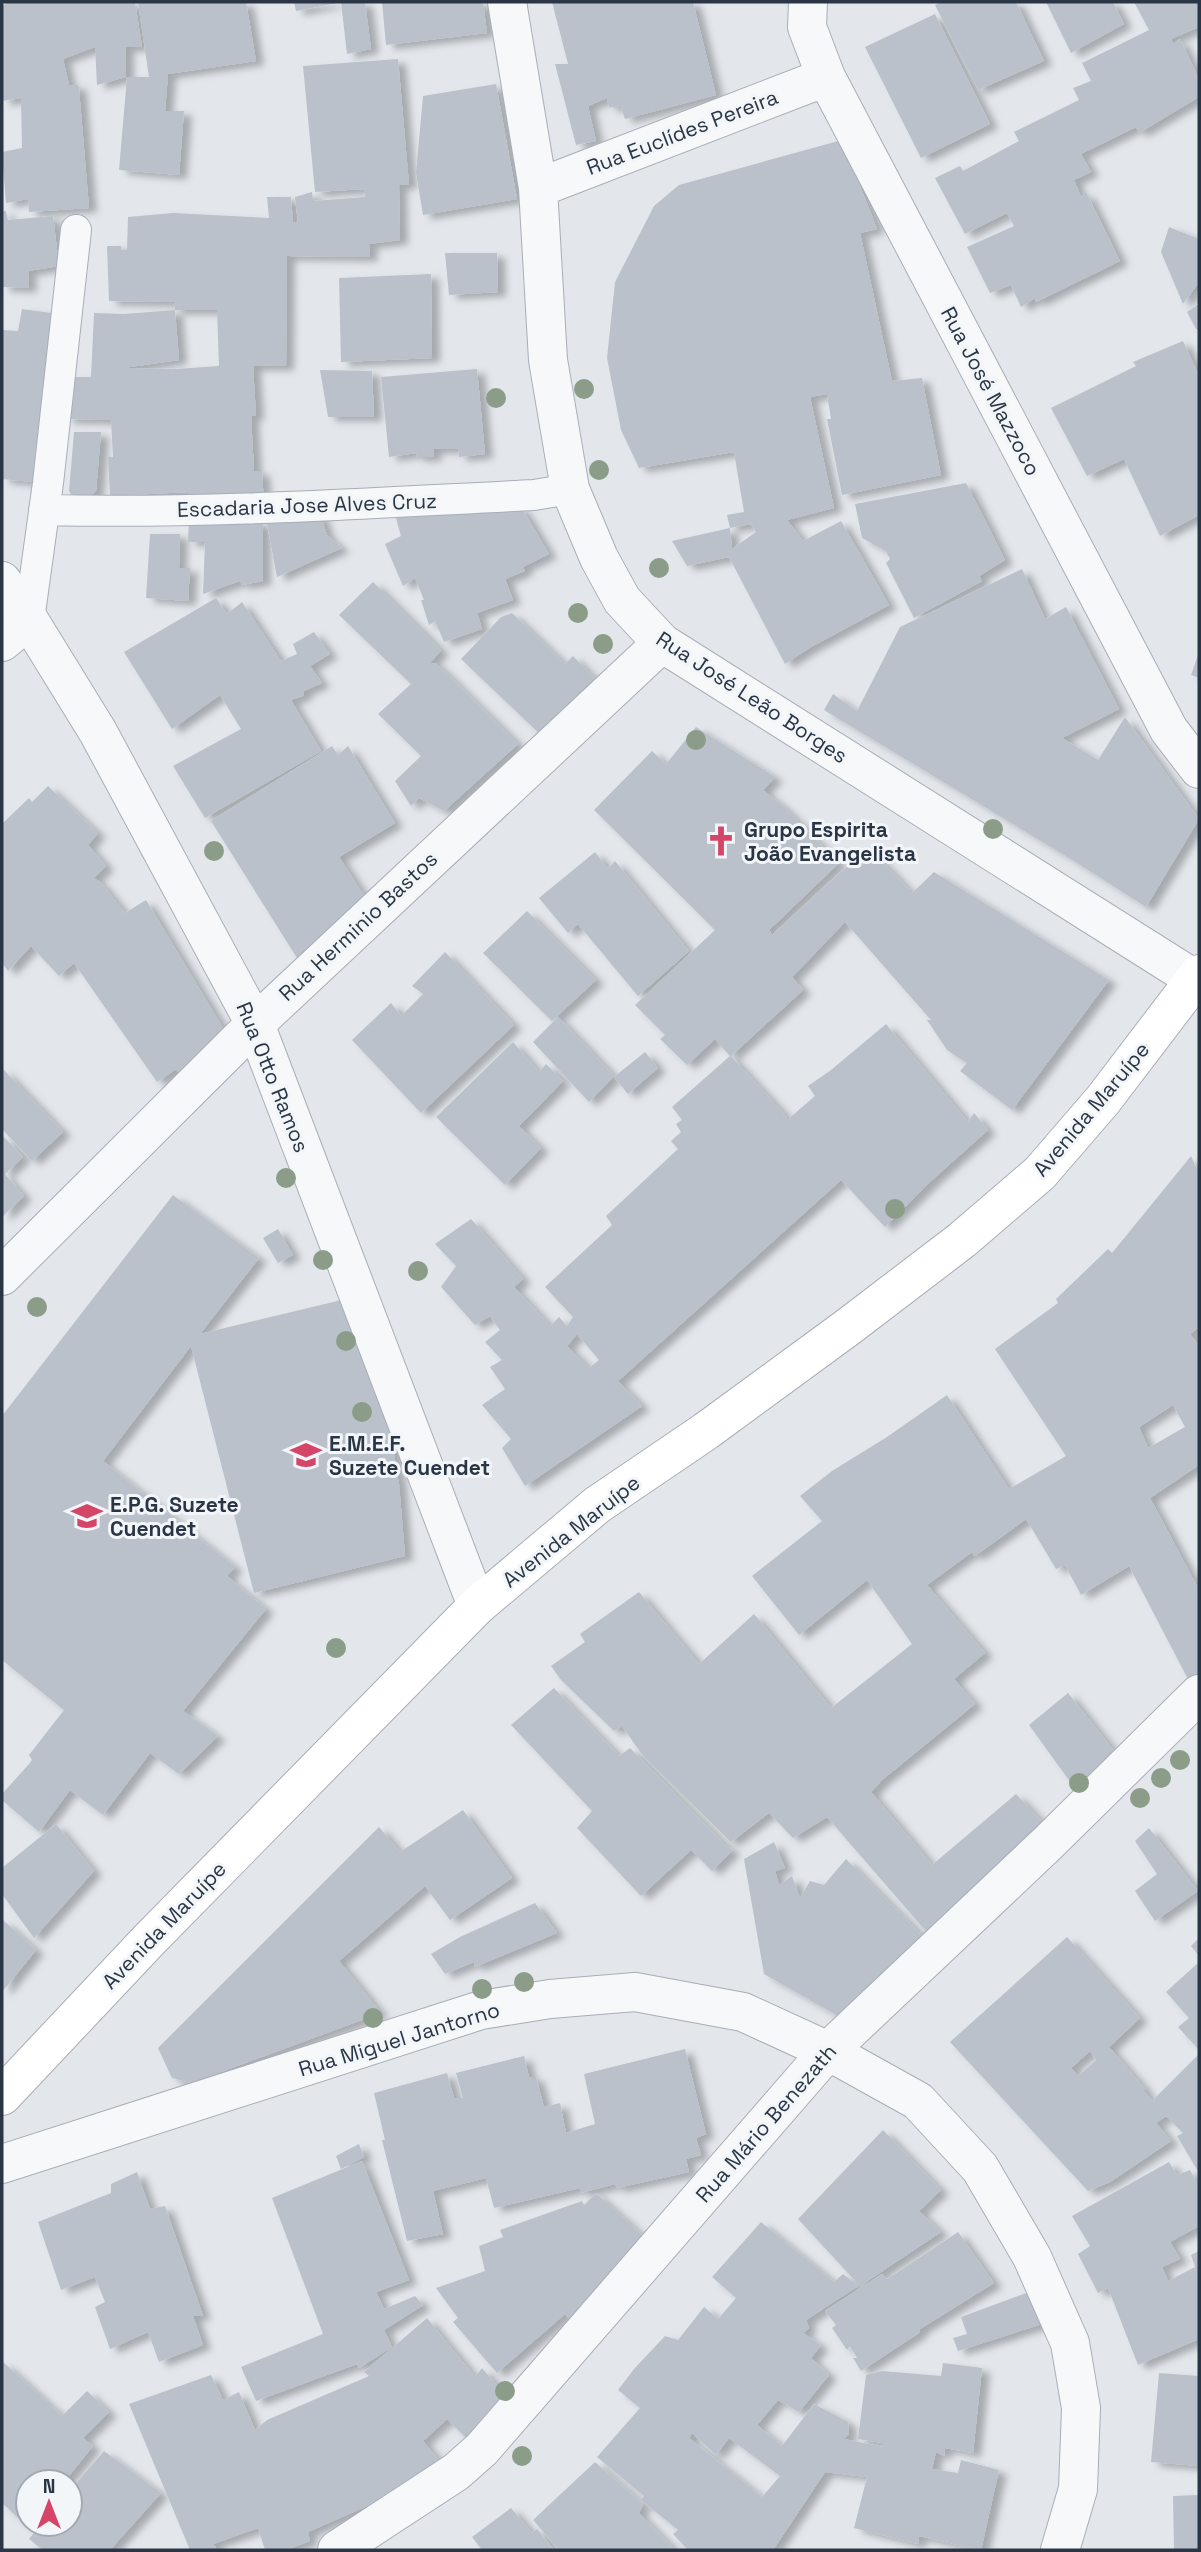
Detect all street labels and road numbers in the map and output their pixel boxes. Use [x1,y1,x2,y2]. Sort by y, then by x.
street label: Rua Euclídes Pereira [582,83,782,181]
street label: Rua José Mazzoco [935,302,1047,480]
street label: Escadaria Jose Alves Cruz [176,487,438,523]
street label: Rua José Leão Borges [651,625,853,769]
street label: Rua Herminio Bastos [273,845,443,1007]
street label: Rua Otto Ramos [231,998,315,1156]
street label: Avenida Maruípe [1027,1036,1155,1182]
street label: Avenida Maruípe [497,1469,645,1593]
street label: Avenida Maruípe [96,1855,232,1995]
street label: Rua Miguel Jantorno [295,1996,503,2082]
street label: Rua Mário Benezath [690,2038,842,2208]

